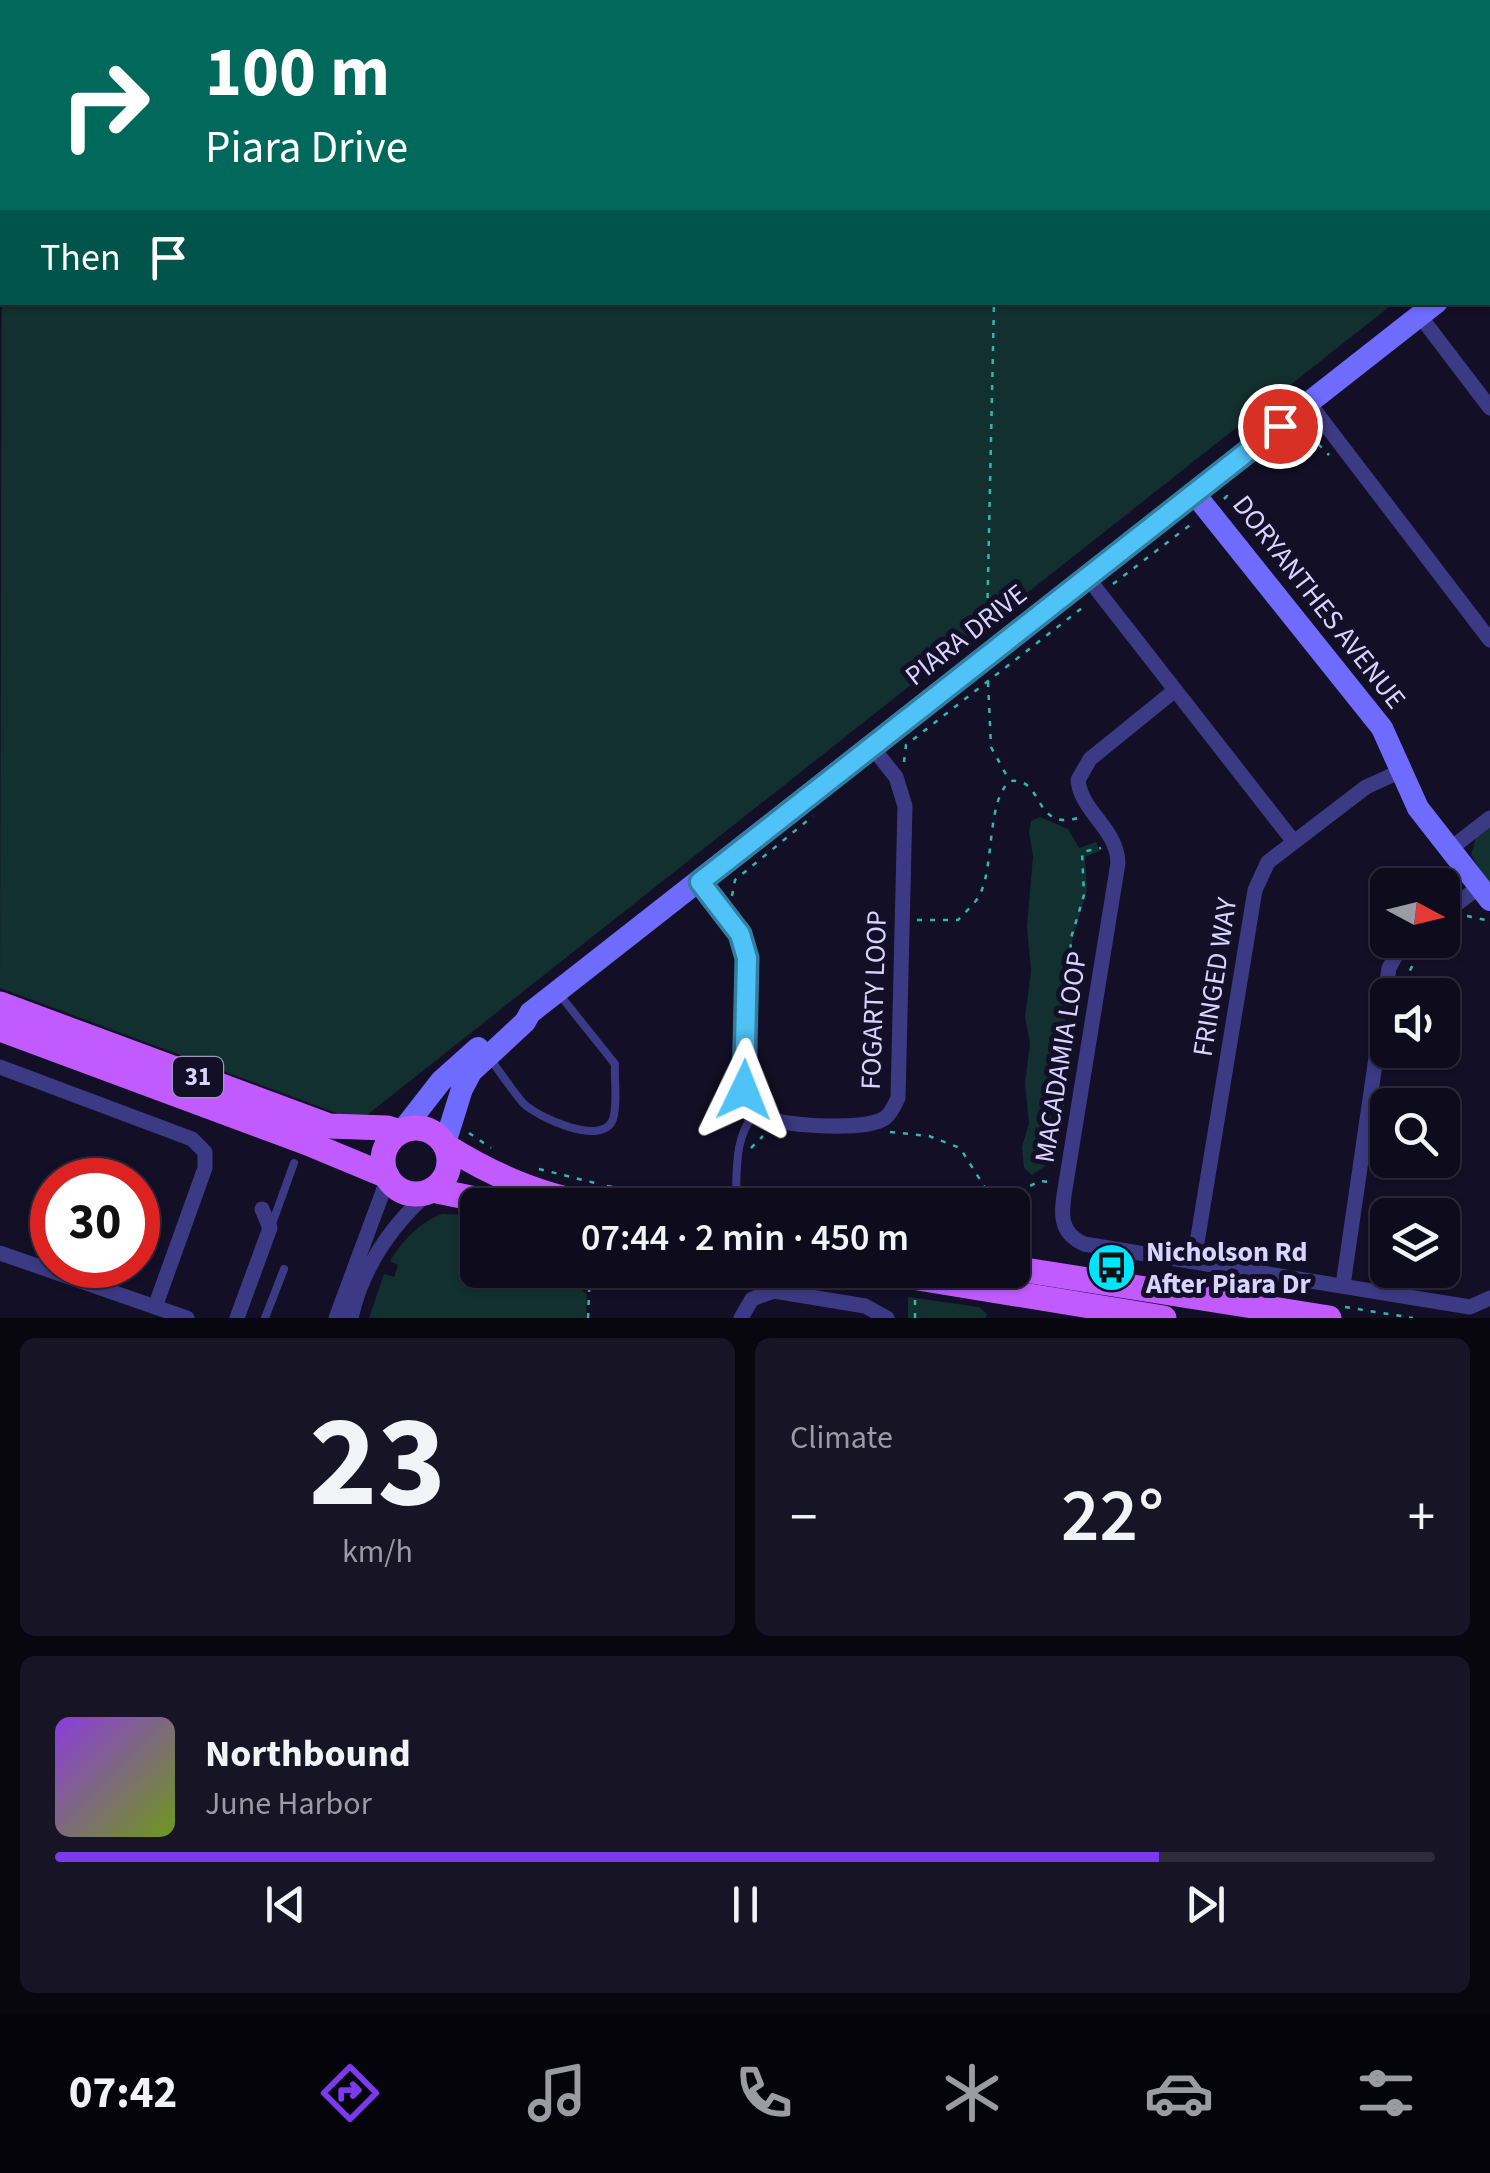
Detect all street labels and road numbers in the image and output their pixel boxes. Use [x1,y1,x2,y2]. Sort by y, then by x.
street label: DORYANTHES AVENUE [1223,487,1415,717]
street label: PIARA DRIVE [897,575,1035,695]
street label: FRINGED WAY [1183,894,1247,1059]
street label: FOGARTY LOOP [851,910,897,1090]
street label: MACADAMIA LOOP [1025,949,1097,1165]
road number: 31 [173,1057,223,1097]

